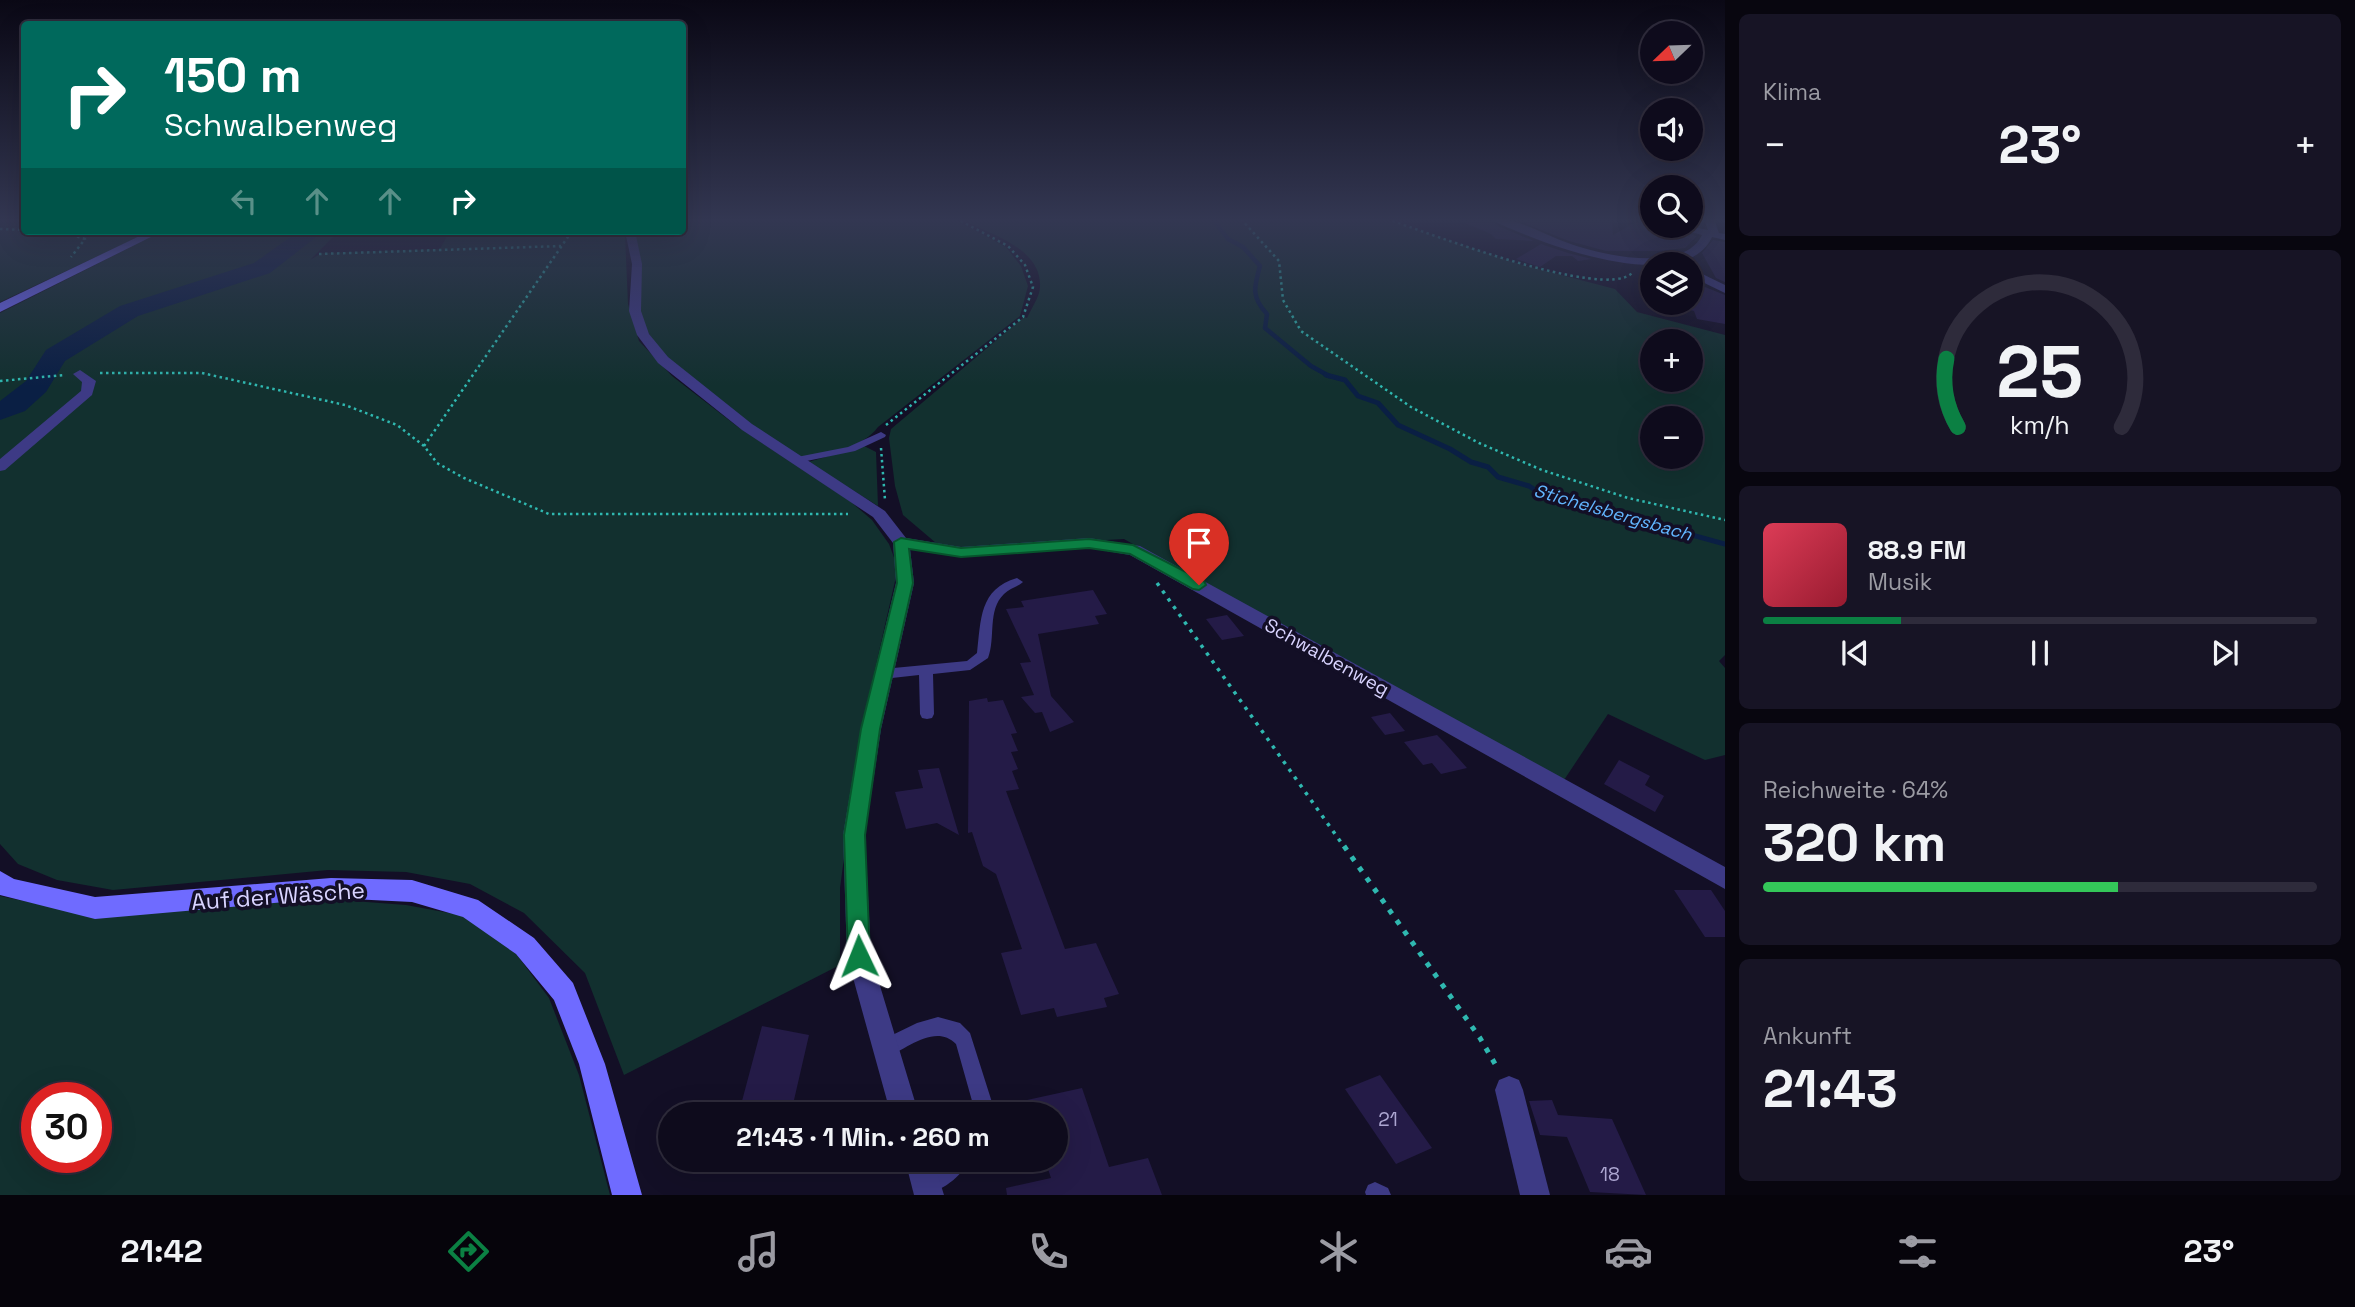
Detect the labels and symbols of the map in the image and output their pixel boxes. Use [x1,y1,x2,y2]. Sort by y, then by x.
north arrow [1640,21,1703,84]
water label: Stichelsbergsbach [1531,478,1696,546]
pin [1169,513,1229,585]
street label: Schwalbenweg [1260,612,1394,702]
street label: Auf der Wäsche [190,875,366,917]
position arrow [822,919,896,993]
speed limit sign: 30 [21,1082,112,1173]
house number: 21 [1378,1107,1398,1132]
house number: 18 [1600,1162,1620,1187]

